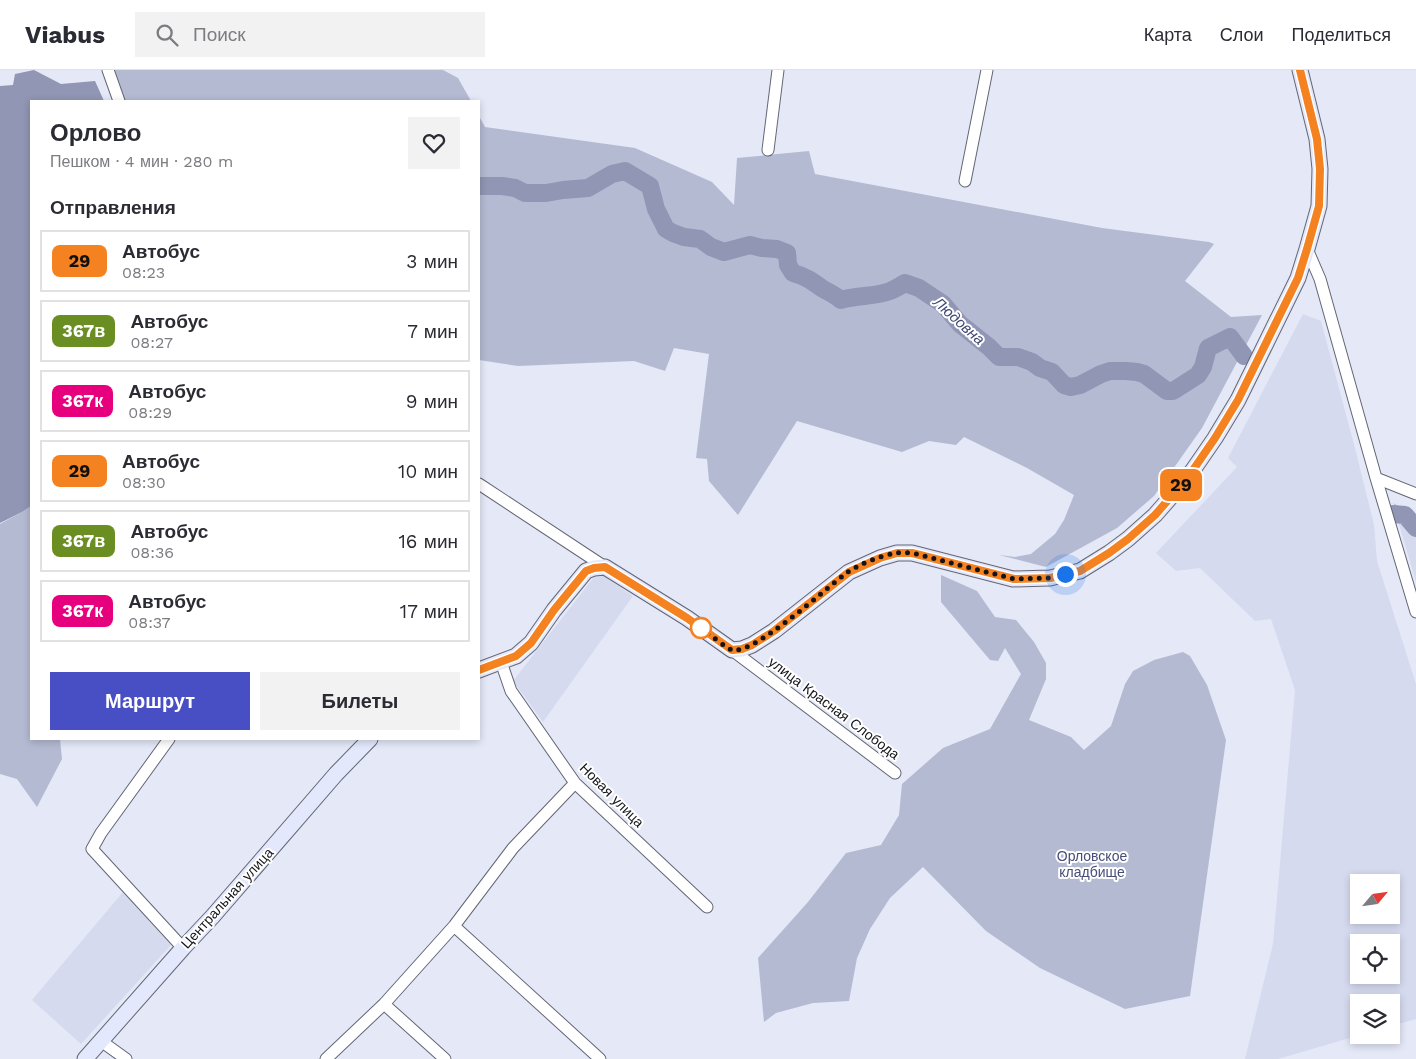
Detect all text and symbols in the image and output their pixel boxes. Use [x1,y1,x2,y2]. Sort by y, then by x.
search box [135,12,485,57]
text: Viabus [25,21,105,49]
icon: search [153,21,181,49]
text: Поиск [193,23,246,46]
text: Карта [1144,24,1192,45]
text: Слои [1220,24,1264,45]
text: Поделиться [1292,24,1391,45]
button: heart [408,117,460,169]
text: Орлово [50,119,141,147]
text: Пешком · 4 мин · 280 m [50,152,233,171]
text: Отправления [50,196,176,219]
text: Автобус [122,240,200,263]
text: 29 [69,250,90,271]
text: 3 мин [406,250,458,273]
text: 08:23 [122,263,165,282]
water label: Людовна [929,293,988,349]
text: Автобус [130,310,208,333]
text: 367в [62,320,105,341]
text: 7 мин [407,320,458,343]
text: 08:27 [130,333,173,352]
text: Автобус [128,380,206,403]
text: 367к [62,390,103,411]
text: 9 мин [406,390,458,413]
text: 08:29 [128,403,172,422]
text: Автобус [122,450,200,473]
text: 29 [69,460,90,481]
text: 10 мин [398,460,458,483]
line badge: 29 [1158,469,1204,501]
text: 08:30 [122,473,166,492]
text: 29 [1170,474,1192,495]
text: Автобус [130,520,208,543]
text: 367в [62,530,105,551]
text: 16 мин [398,530,458,553]
text: 08:36 [130,543,174,562]
your location [1053,562,1078,587]
text: Автобус [128,590,206,613]
text: 367к [62,600,103,621]
text: 17 мин [400,600,458,623]
text: 08:37 [128,613,171,632]
unlabelled marker [690,617,712,639]
street label: улица Красная Слобода [765,654,903,763]
button: Маршрут [50,672,250,730]
button: Билеты [260,672,460,730]
street label: Новая улица [577,760,647,830]
street label: Центральная улица [178,844,276,952]
park label: Орловское кладбище [1057,848,1127,880]
north arrow [1350,874,1400,924]
map controls [1350,874,1400,1044]
button: locate [1350,934,1400,984]
button: layers [1350,994,1400,1044]

